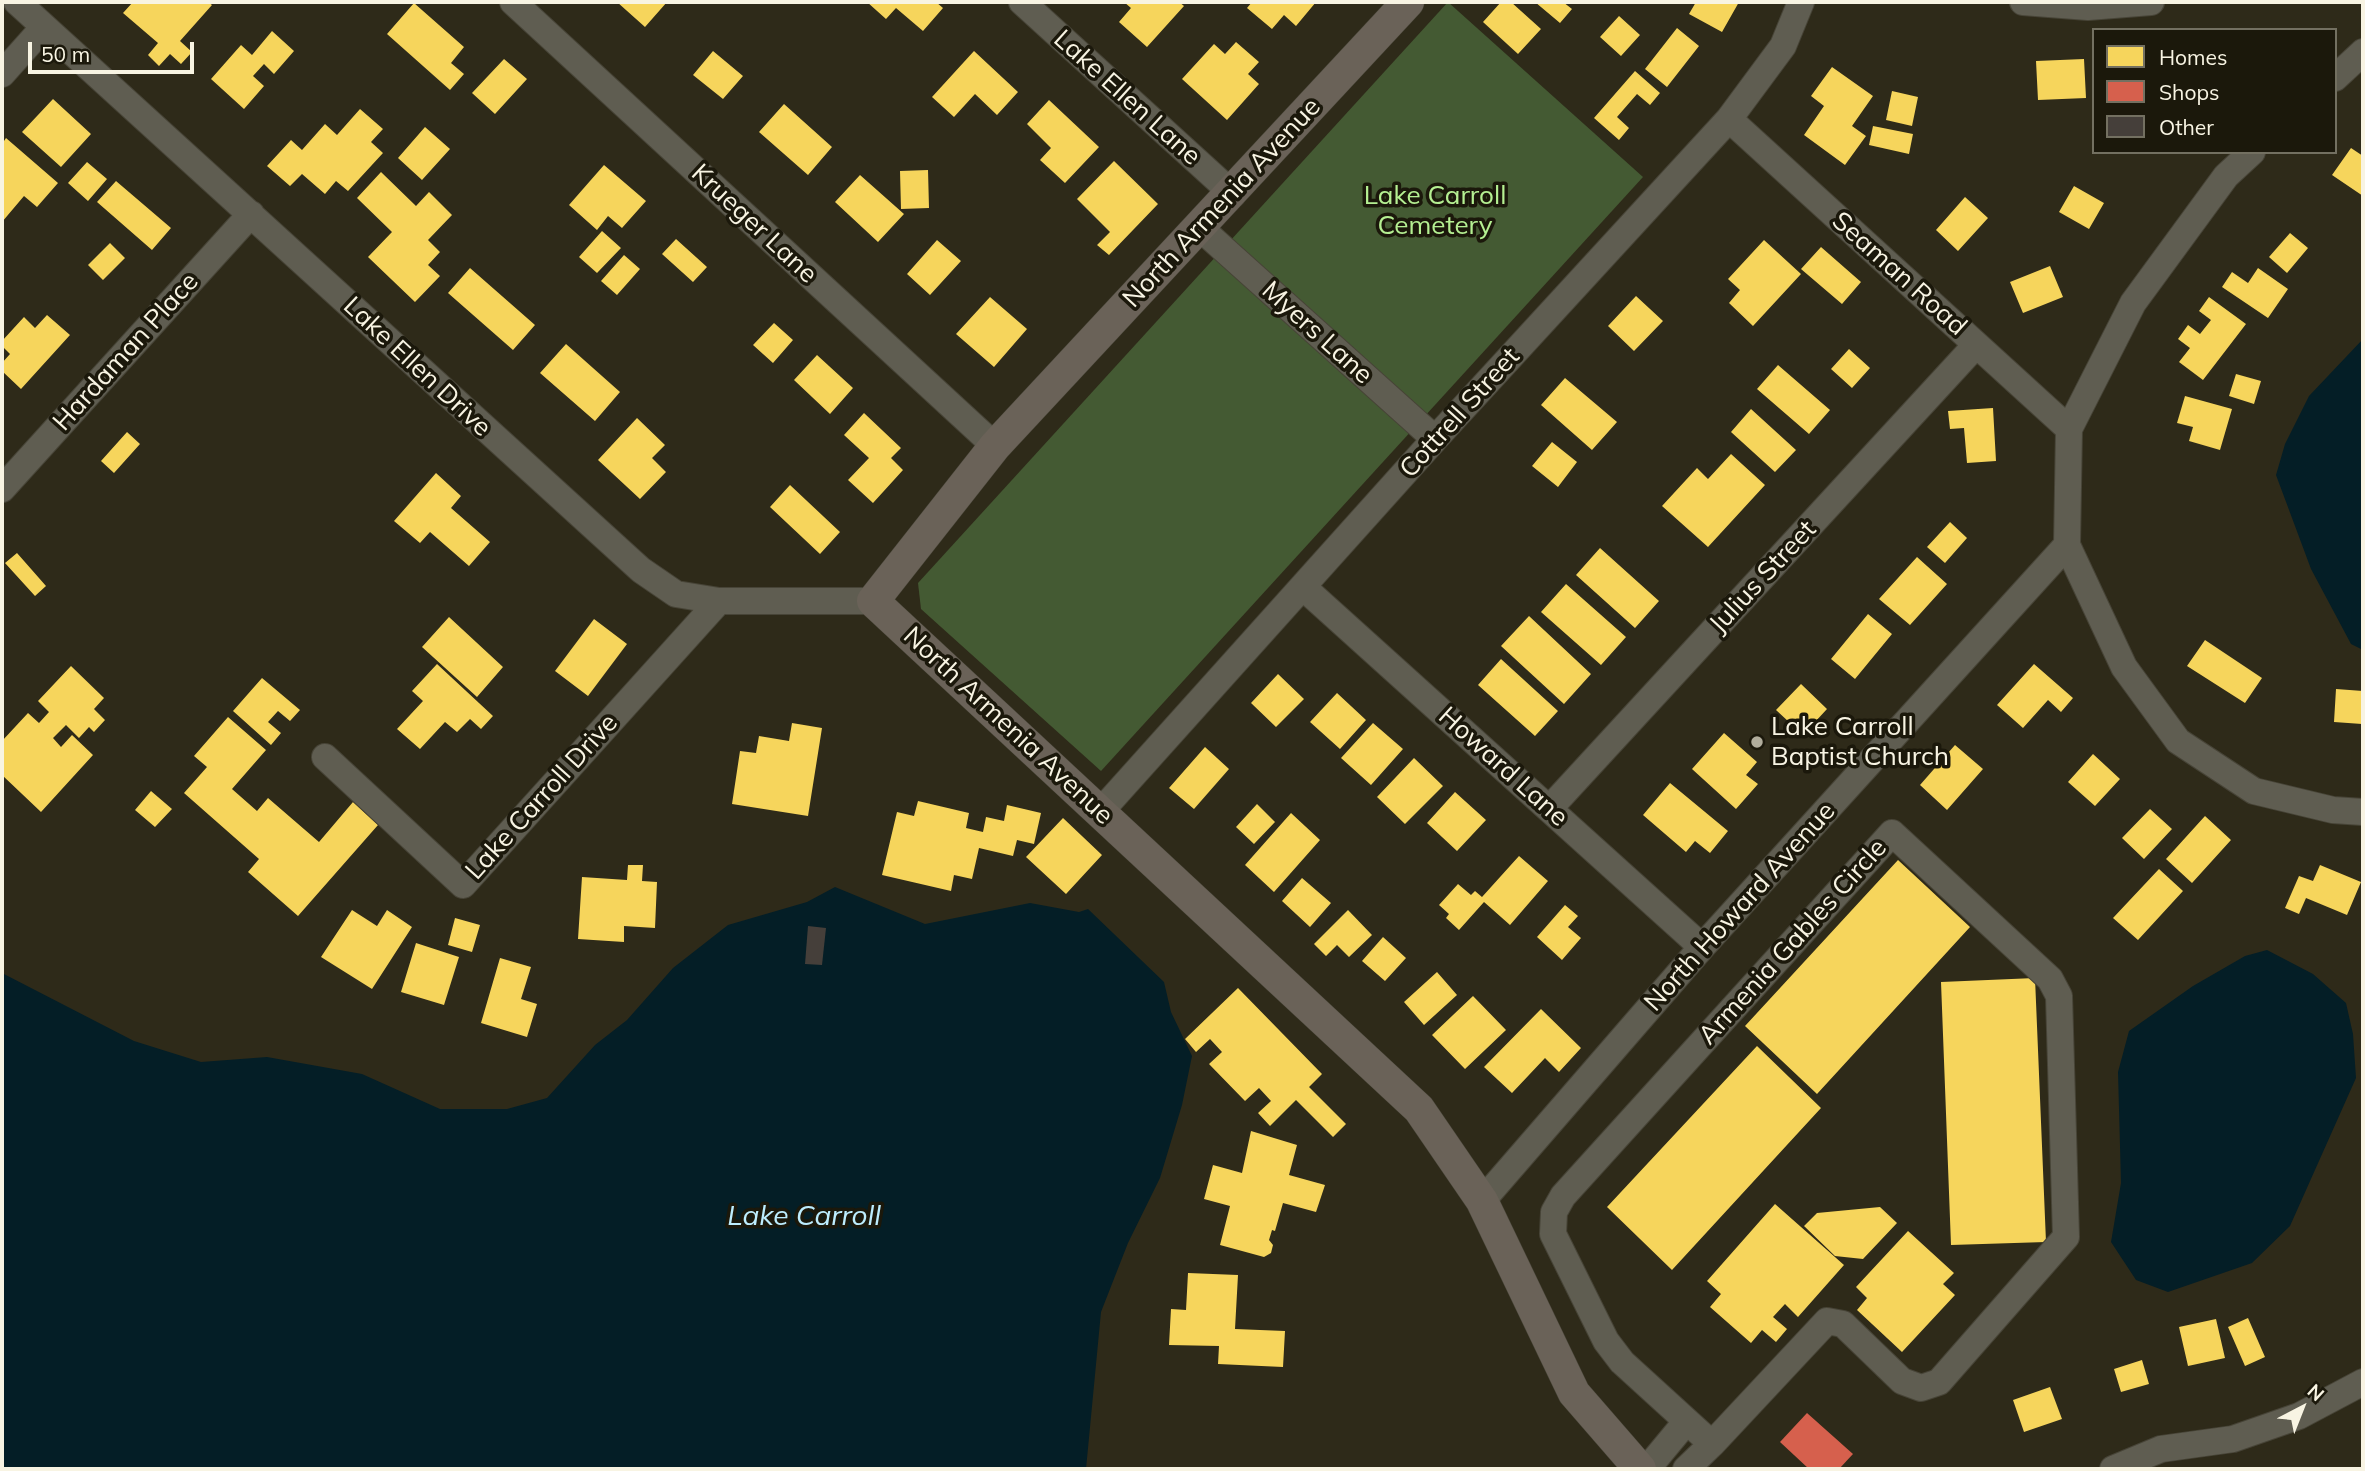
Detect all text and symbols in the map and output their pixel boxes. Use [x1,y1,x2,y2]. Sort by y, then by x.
street label: Lake Ellen Lane [1047,24,1207,172]
scale bar [32,28,198,72]
legend [2092,28,2337,154]
text: 50 m [41,41,90,67]
text: Homes [2159,44,2227,70]
text: Shops [2159,79,2219,105]
street label: North Armenia Avenue [1117,92,1327,314]
text: Other [2159,114,2214,140]
street label: Krueger Lane [685,158,823,290]
park label: Lake Carroll Cemetery [1364,180,1506,242]
street label: Seaman Road [1825,205,1973,343]
street label: Hardaman Place [47,267,205,437]
street label: Myers Lane [1255,275,1379,391]
street label: Lake Ellen Drive [337,291,497,443]
street label: Cottrell Street [1394,342,1526,484]
street label: Julius Street [1703,514,1823,640]
street label: North Armenia Avenue [897,621,1119,831]
street label: Howard Lane [1432,701,1574,833]
street label: Lake Carroll Drive [459,708,625,886]
place label: Lake Carroll Baptist Church [1771,711,1949,772]
marker: Lake Carroll Baptist Church [1749,734,1765,750]
street label: North Howard Avenue [1638,796,1842,1018]
street label: Armenia Gables Circle [1692,833,1894,1051]
water label: Lake Carroll [727,1200,881,1234]
north arrow [2267,1373,2337,1443]
text: N [2303,1379,2329,1406]

